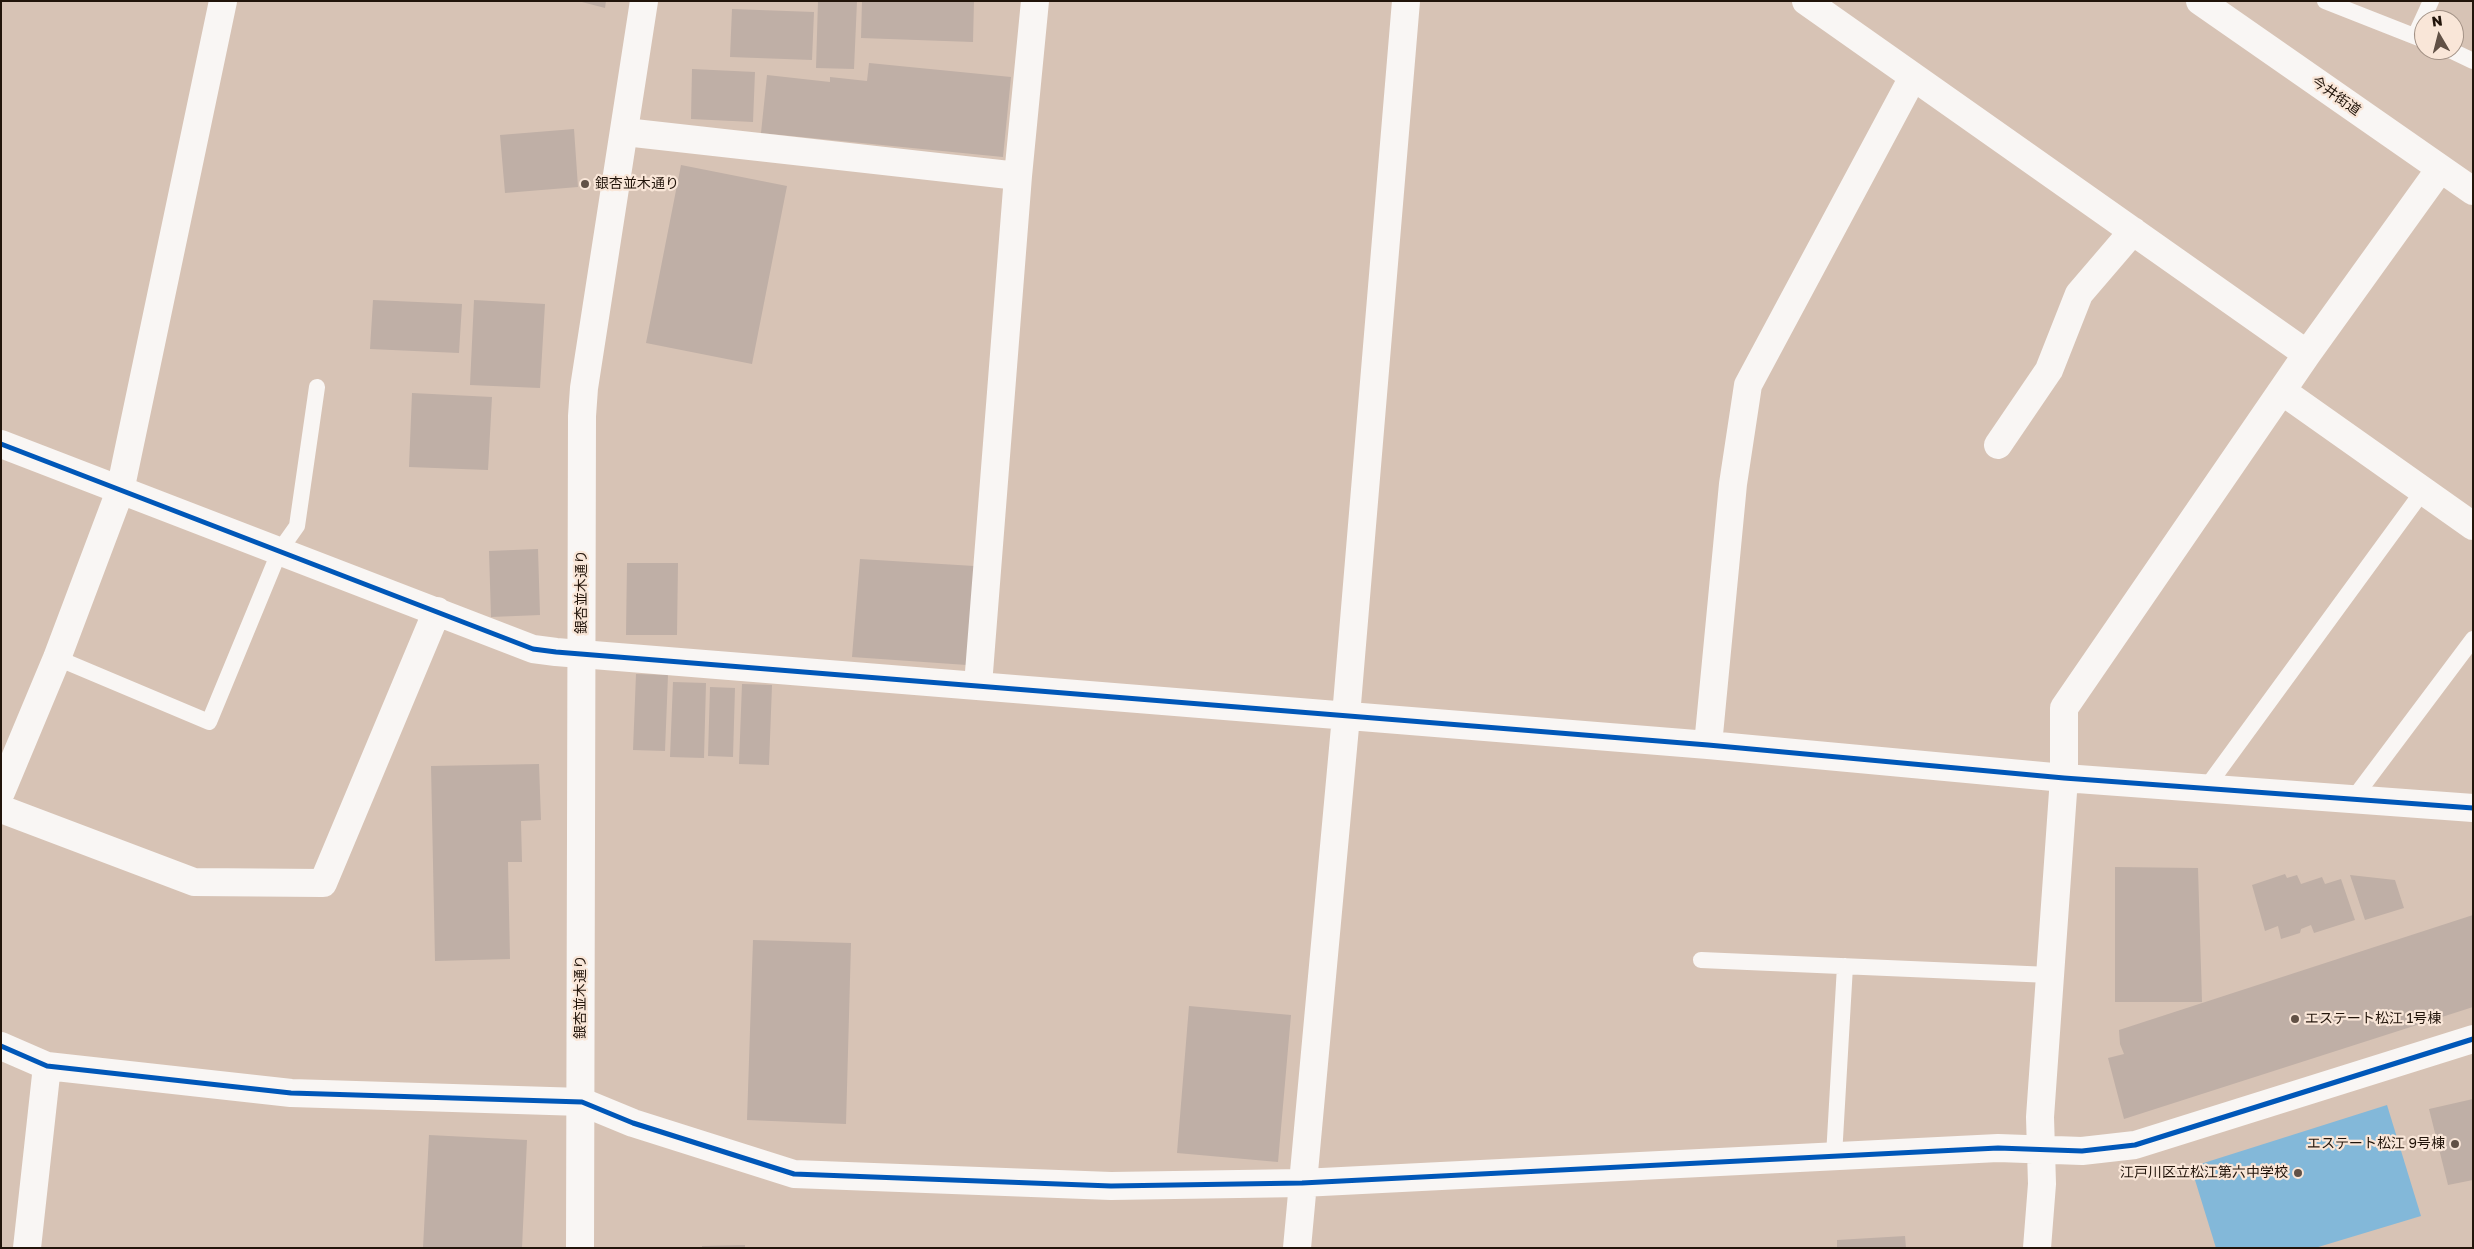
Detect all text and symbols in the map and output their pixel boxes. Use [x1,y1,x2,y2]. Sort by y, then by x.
north arrow [2414,10,2464,60]
text: N [2431,11,2443,30]
street label: 今井街道 [2308,73,2364,119]
place label: 銀杏並木通り [595,176,679,192]
marker: 銀杏並木通り [579,178,591,190]
street label: 銀杏並木通り [574,550,590,634]
street label: 銀杏並木通り [573,955,589,1039]
place label: エステート松江 1号棟 [2305,1011,2441,1027]
marker: エステート松江 1号棟 [2289,1013,2301,1025]
place label: エステート松江 9号棟 [2307,1136,2445,1152]
marker: エステート松江 9号棟 [2449,1138,2461,1150]
place label: 江戸川区立松江第六中学校 [2120,1165,2288,1181]
marker: 江戸川区立松江第六中学校 [2292,1167,2304,1179]

